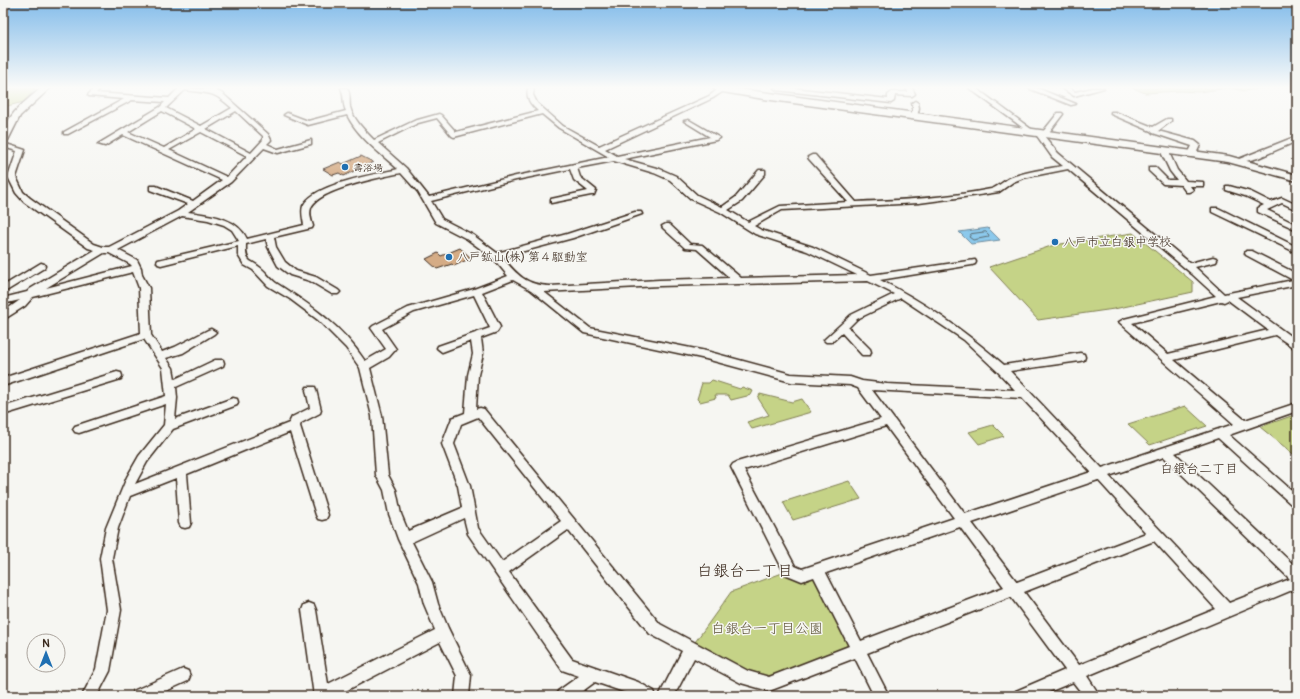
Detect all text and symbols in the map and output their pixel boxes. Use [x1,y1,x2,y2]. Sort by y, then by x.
marker: 壽浴場 [340,162,350,172]
place label: 壽浴場 [353,162,383,174]
place label: 八戸市立白銀中学校 [1063,235,1171,250]
marker: 八戸市立白銀中学校 [1050,237,1060,247]
place label: 八戸鉱山(株) 第４駆動室 [457,250,588,265]
marker: 八戸鉱山(株) 第４駆動室 [444,252,454,262]
district label: 白銀台二丁目 [1160,461,1238,477]
district label: 白銀台一丁目 [697,561,793,581]
park label: 白銀台一丁目公園 [711,620,823,637]
north arrow [26,633,66,673]
text: N [42,637,50,650]

